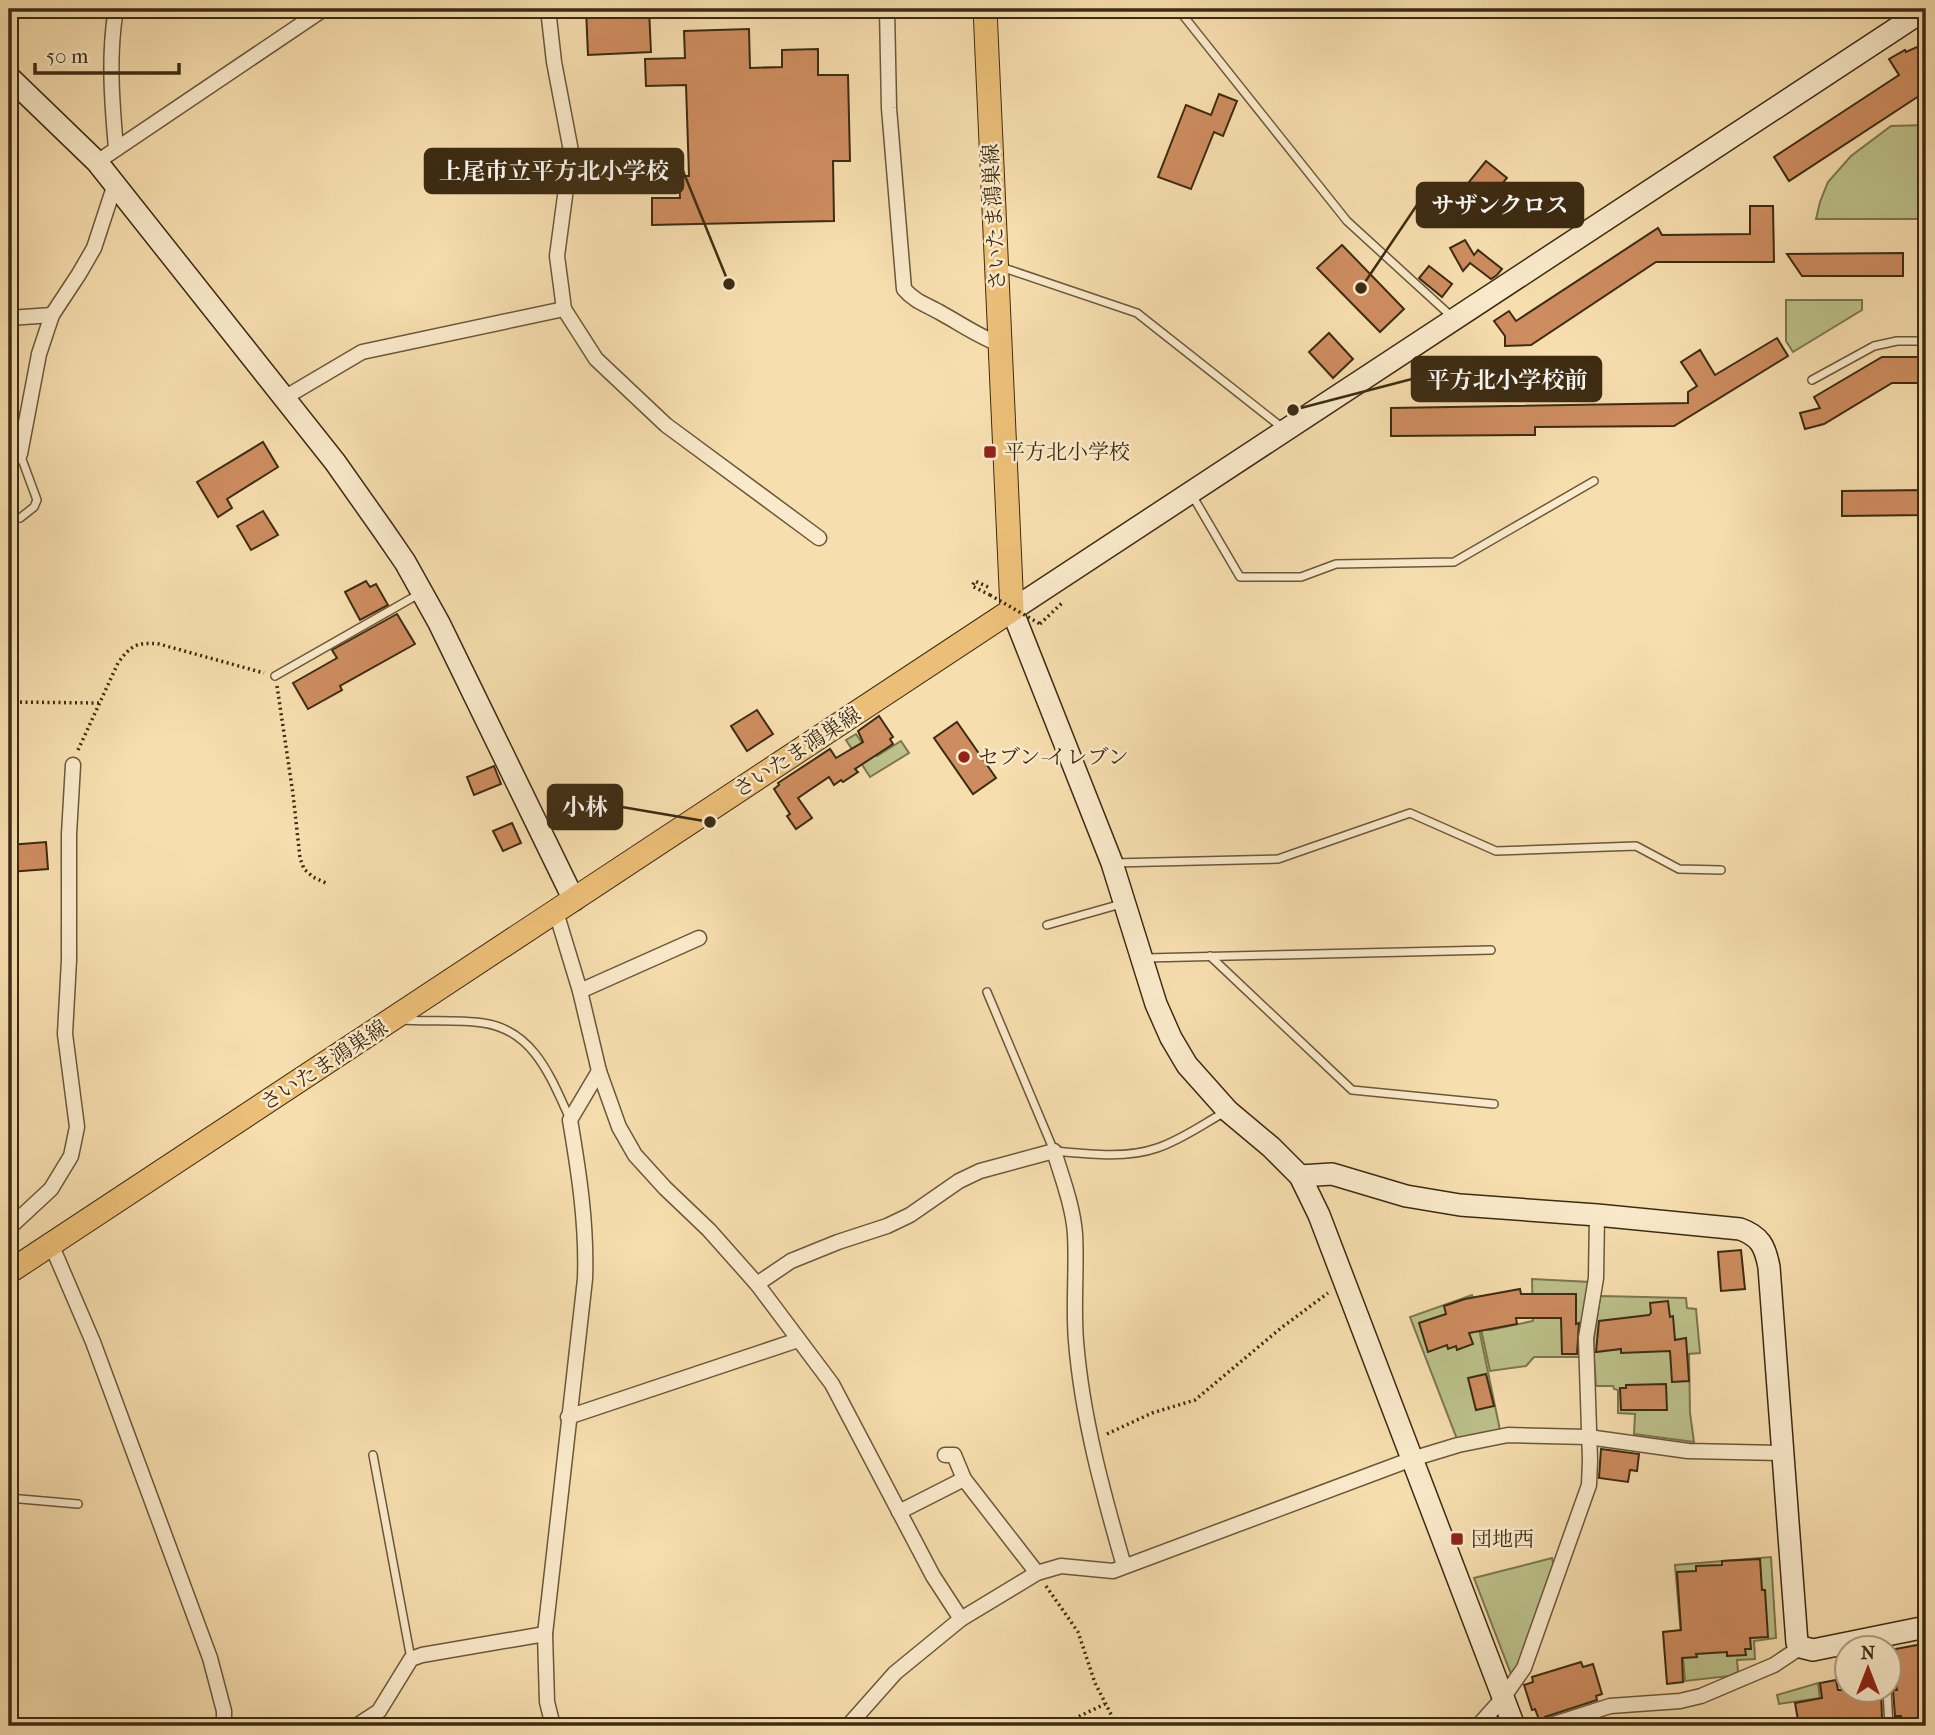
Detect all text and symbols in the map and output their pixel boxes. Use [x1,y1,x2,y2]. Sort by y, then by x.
scale bar [35,32,178,76]
text: 50 m [46,44,89,68]
street label: さいたま鴻巣線 [978,143,1010,291]
callout: 上尾市立平方北小学校 [425,149,683,193]
text: 上尾市立平方北小学校 [439,158,669,185]
callout: サザンクロス [1417,183,1583,227]
text: サザンクロス [1431,192,1569,219]
callout: 平方北小学校前 [1412,357,1601,401]
text: 平方北小学校前 [1427,367,1588,394]
place label: 平方北小学校 [1004,440,1130,464]
marker: 平方北小学校 [982,444,998,460]
street label: さいたま鴻巣線 [729,702,865,802]
place label: セブン-イレブン [978,745,1129,769]
marker: セブン-イレブン [956,749,972,765]
callout: 小林 [548,785,622,829]
text: 小林 [562,794,608,821]
street label: さいたま鴻巣線 [256,1015,392,1115]
place label: 団地西 [1471,1527,1534,1551]
marker: 団地西 [1449,1531,1465,1547]
north arrow [1834,1634,1904,1704]
text: N [1861,1642,1876,1664]

